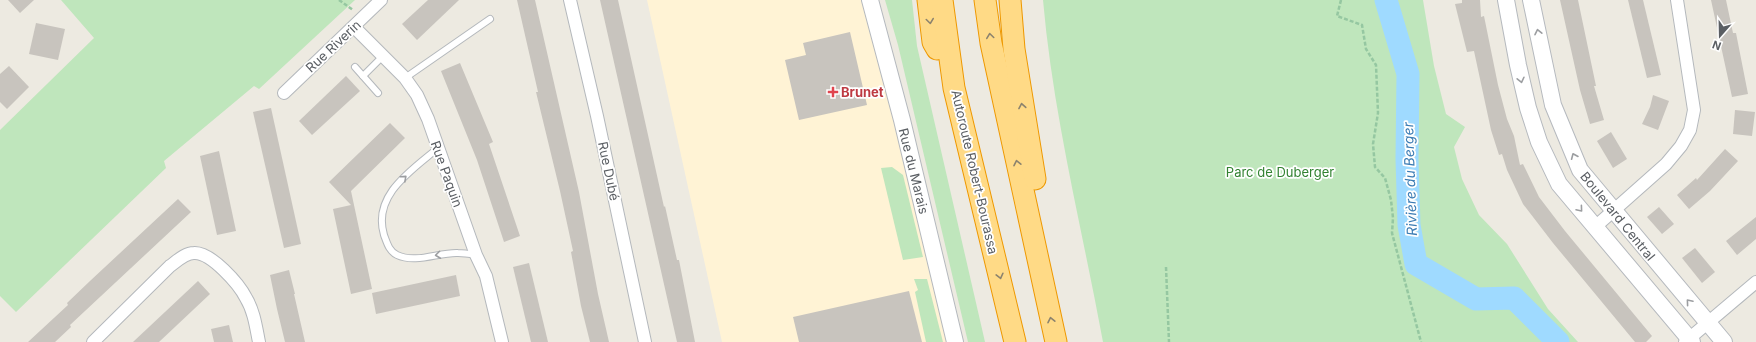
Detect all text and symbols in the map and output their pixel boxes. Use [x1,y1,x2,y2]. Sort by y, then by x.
street label: Rue Riverin [302,16,364,76]
north arrow [1700,16,1740,56]
one-way arrow [925,18,934,24]
one-way arrow [1534,29,1542,35]
one-way arrow [986,33,995,39]
text: N [1710,37,1723,53]
one-way arrow [1517,76,1525,83]
place label: Brunet [841,84,884,100]
marker: Brunet [828,87,838,97]
street label: Autoroute Robert-Bourassa [948,88,1002,256]
one-way arrow [1018,103,1027,109]
water label: Rivière du Berger [1399,121,1420,236]
street label: Rue du Marais [896,126,932,216]
street label: Rue Paquin [428,139,466,209]
street label: Rue Dubé [595,140,623,202]
one-way arrow [1571,153,1579,161]
one-way arrow [1014,160,1022,166]
park label: Parc de Duberger [1226,164,1334,180]
street label: Boulevard Central [1577,168,1659,264]
one-way arrow [399,176,406,183]
one-way arrow [1575,204,1582,211]
one-way arrow [435,251,441,260]
one-way arrow [995,273,1003,279]
one-way arrow [1687,299,1694,306]
one-way arrow [1047,316,1056,323]

